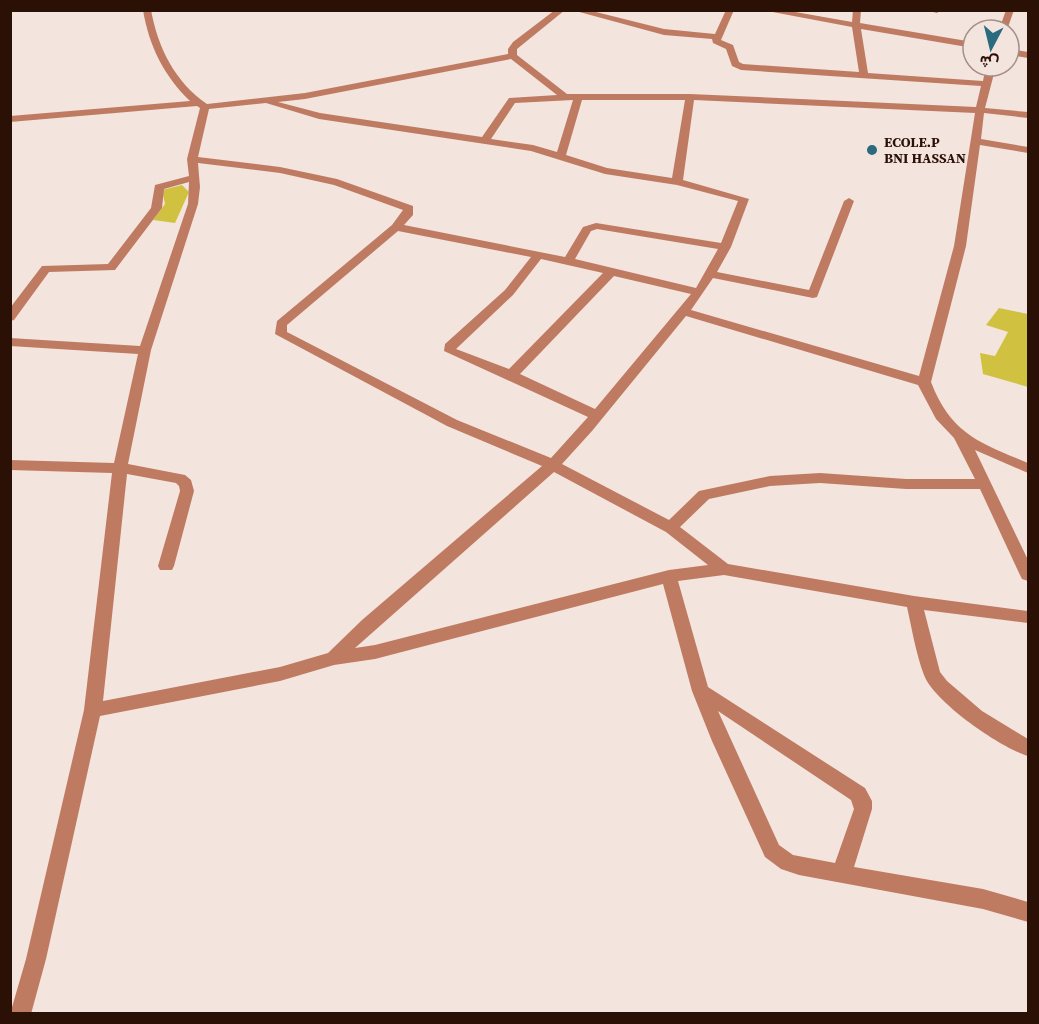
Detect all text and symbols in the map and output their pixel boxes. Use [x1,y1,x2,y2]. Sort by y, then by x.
north arrow [961,18,1021,78]
text: ش [978,51,1000,75]
place label: ECOLE.P BNI HASSAN [884,132,966,168]
marker: ECOLE.P BNI HASSAN [865,143,879,157]

